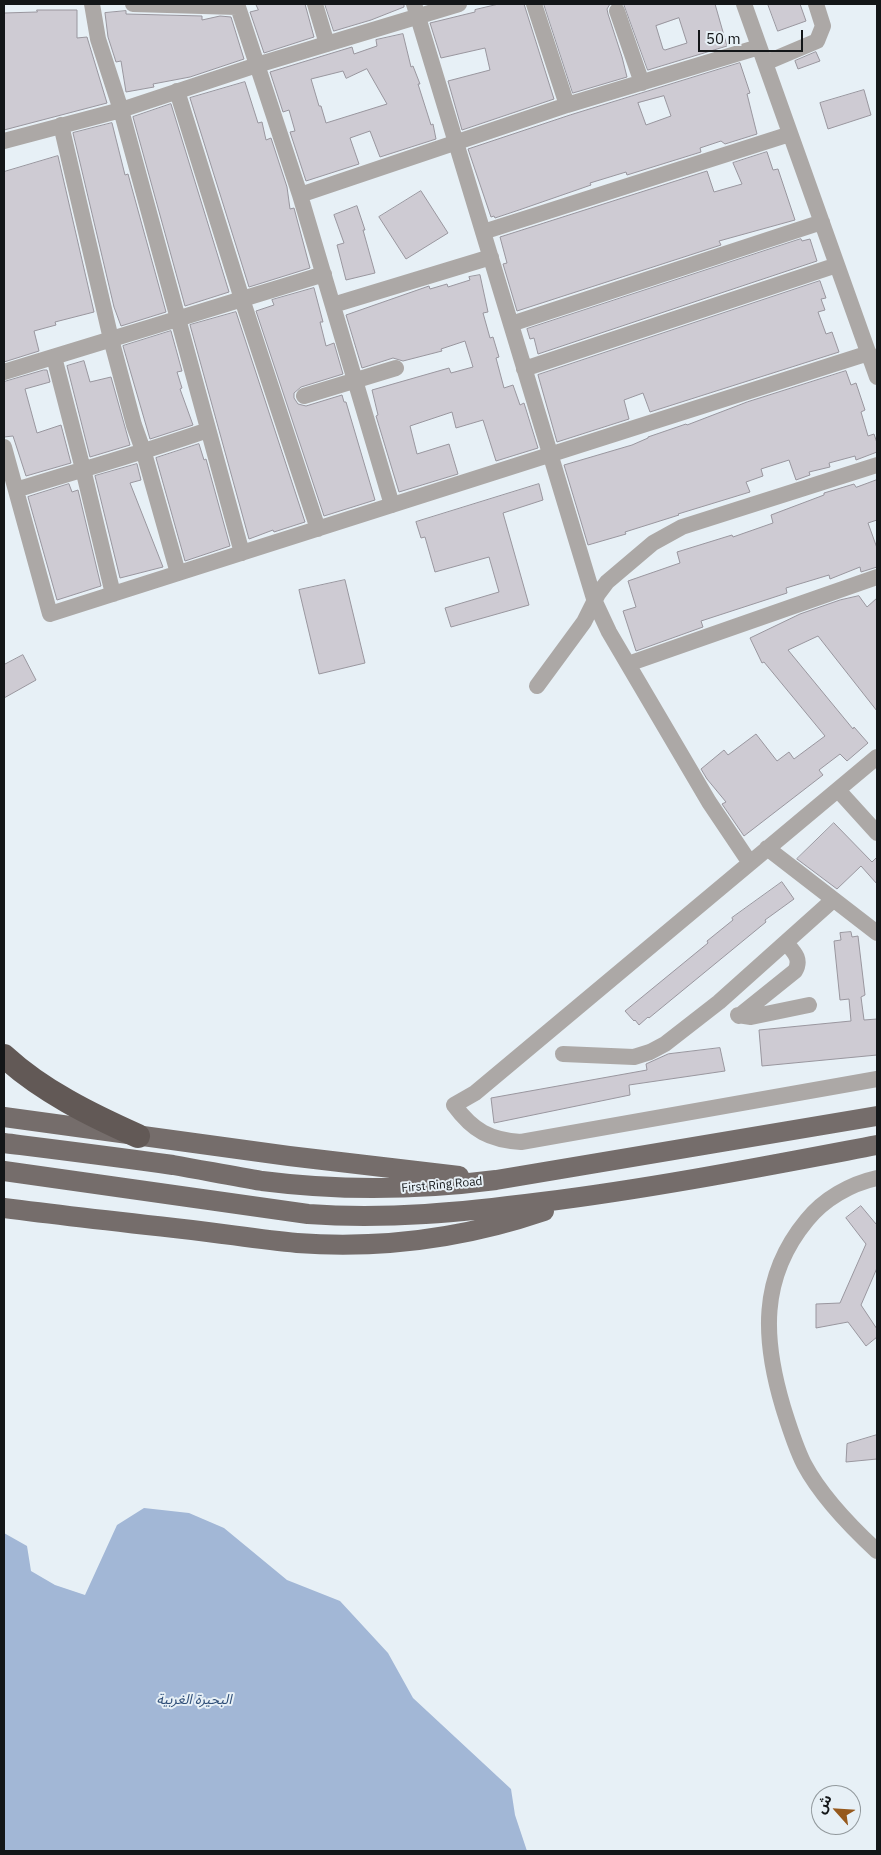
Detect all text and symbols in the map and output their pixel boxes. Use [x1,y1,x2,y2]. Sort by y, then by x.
scale bar [701,20,806,52]
text: 50 m [706,29,741,48]
street label: First Ring Road [401,1174,483,1196]
water label: البحيرة الغربية [156,1692,232,1708]
north arrow [811,1785,861,1835]
text: ش [811,1791,836,1816]

